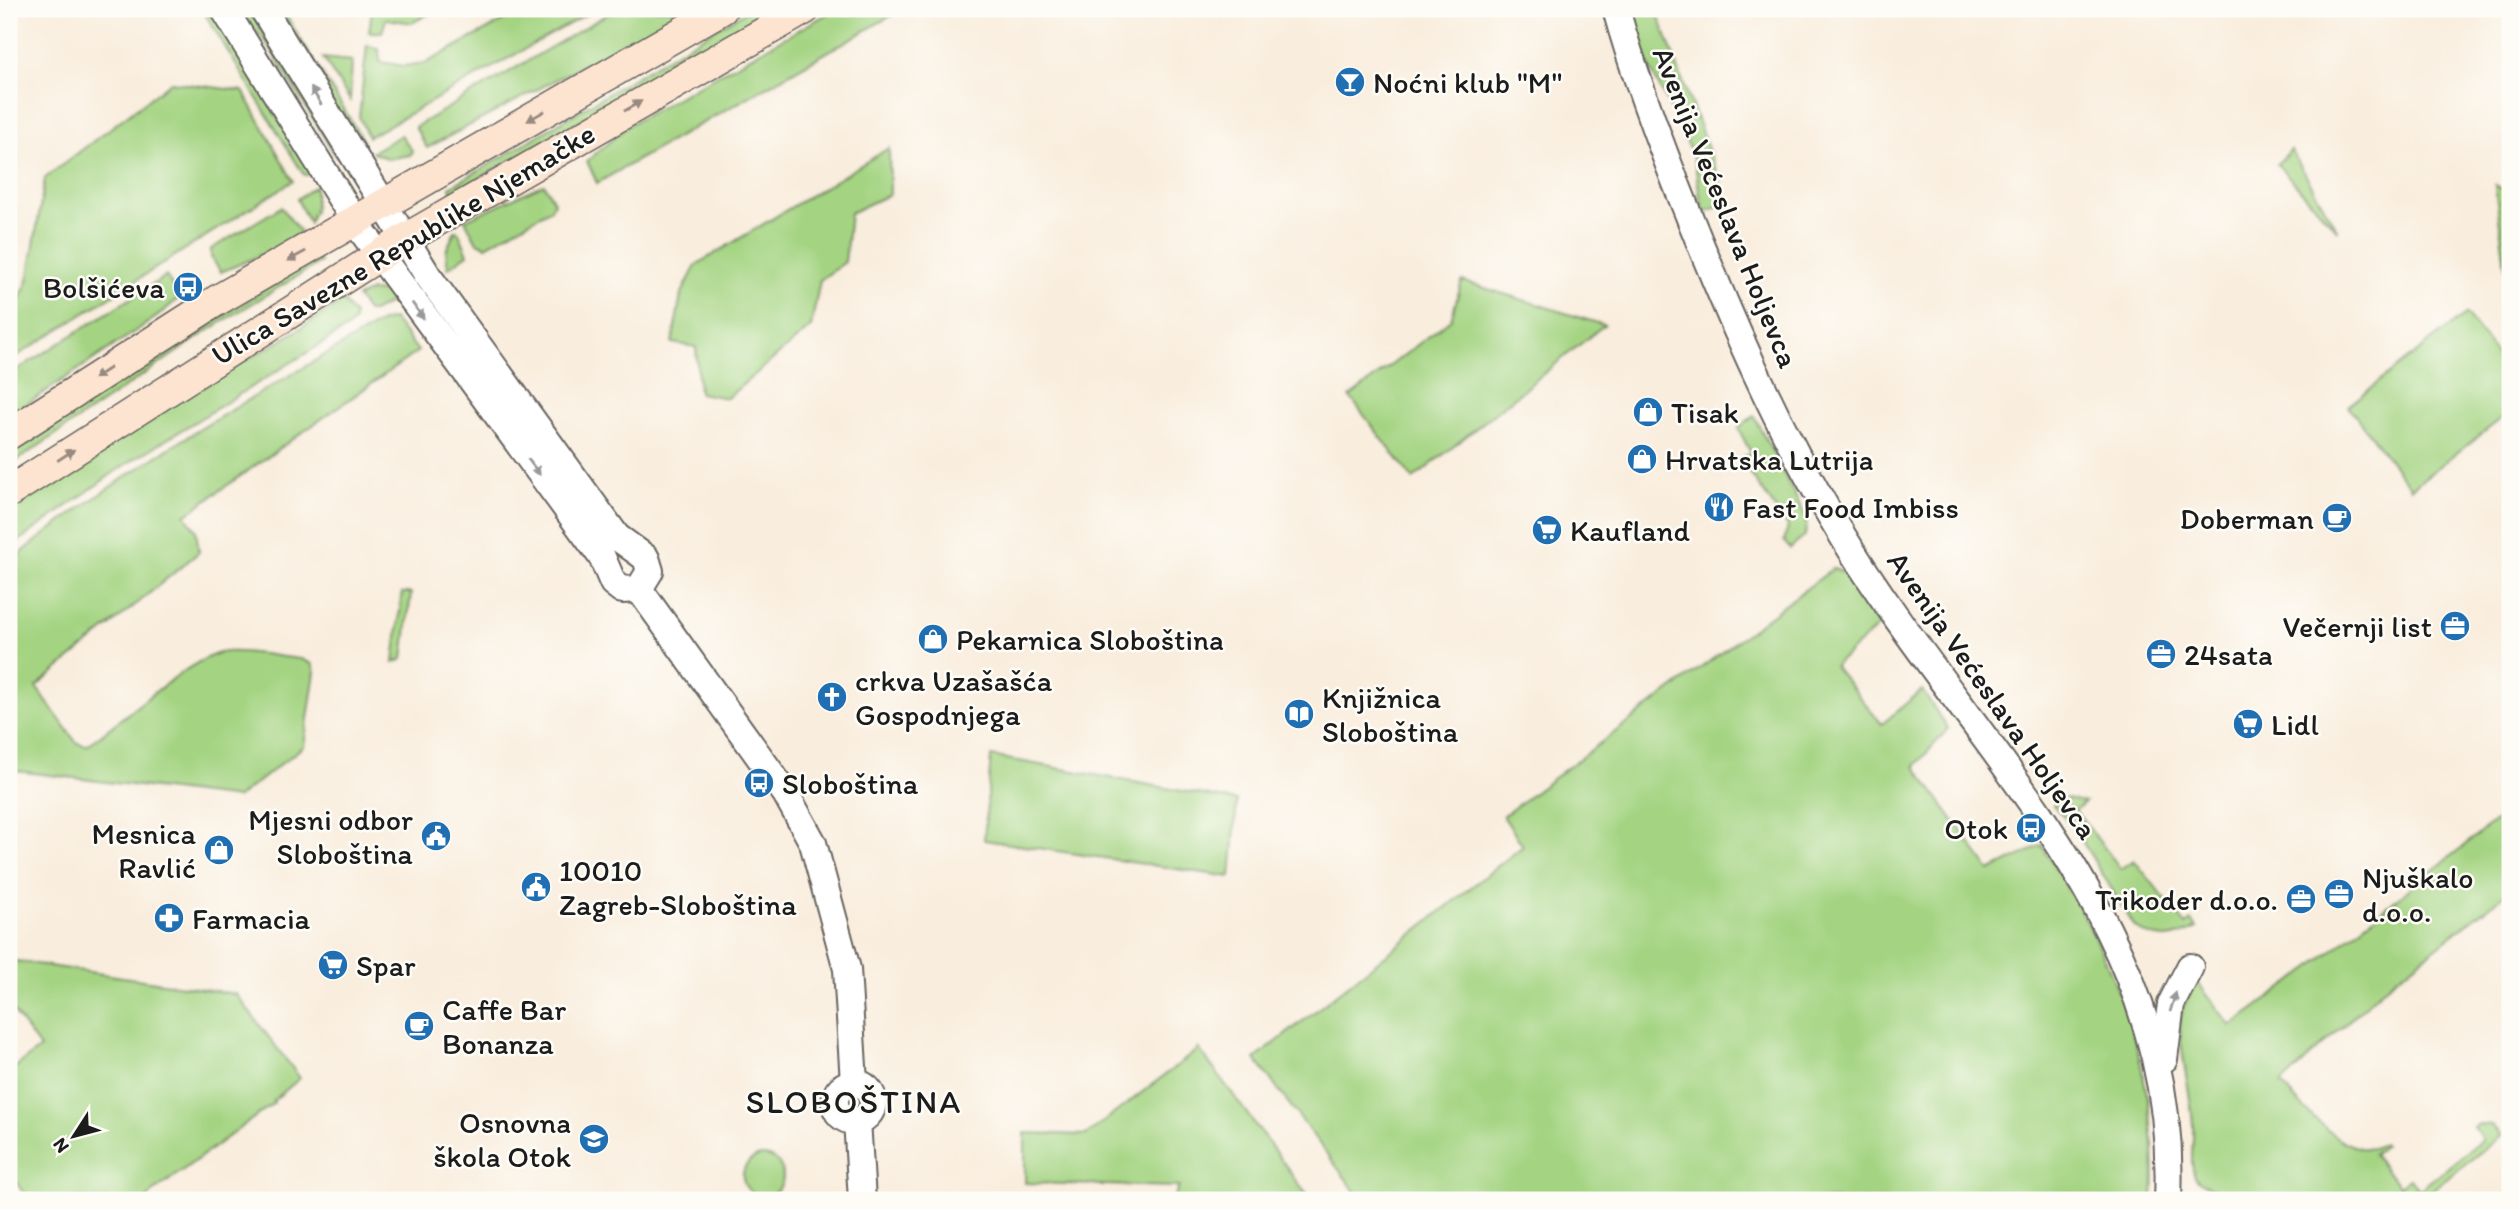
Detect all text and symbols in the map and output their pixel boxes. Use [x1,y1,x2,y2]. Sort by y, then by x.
street label: Avenija Većeslava Holjevca [1645,41,1808,373]
place label: Noćni klub "M" [1373,64,1562,101]
bar icon: Noćni klub "M" [1333,65,1367,99]
one-way arrow [310,87,322,106]
one-way arrow [624,100,643,112]
one-way arrow [526,110,546,122]
street label: Ulica Savezne Republike Njemačke [204,115,602,373]
one-way arrow [287,250,307,262]
place label: Bolšićeva [43,269,165,306]
bus stop icon: Bolšićeva [171,270,205,304]
one-way arrow [411,301,425,320]
one-way arrow [92,367,112,380]
place label: Tisak [1671,394,1739,431]
shop icon: Tisak [1631,395,1665,429]
place label: Hrvatska Lutrija [1665,441,1874,478]
shop icon: Hrvatska Lutrija [1625,442,1659,476]
one-way arrow [56,448,76,461]
one-way arrow [527,458,542,476]
place label: Fast Food Imbiss [1742,489,1959,526]
restaurant icon: Fast Food Imbiss [1702,490,1736,524]
place label: Doberman [2180,500,2314,537]
cafe icon: Doberman [2320,501,2354,535]
place label: Kaufland [1570,512,1691,549]
supermarket icon: Kaufland [1530,513,1564,547]
street label: Avenija Većeslava Holjevca [1879,544,2107,846]
place label: Večernji list [2282,608,2432,645]
office icon: Večernji list [2438,609,2472,643]
place label: Pekarnica Sloboština [956,621,1224,658]
shop icon: Pekarnica Sloboština [916,622,950,656]
place label: 24sata [2184,636,2273,673]
office icon: 24sata [2144,637,2178,671]
place label: crkva Uzašašća Gospodnjega [855,662,1053,733]
place label: Knjižnica Sloboština [1322,679,1459,750]
church icon: crkva Uzašašća Gospodnjega [815,680,849,714]
library icon: Knjižnica Sloboština [1282,697,1316,731]
place label: Lidl [2271,706,2319,743]
supermarket icon: Lidl [2231,707,2265,741]
place label: Sloboština [782,765,919,802]
bus stop icon: Sloboština [742,766,776,800]
place label: Mjesni odbor Sloboština [248,801,413,872]
place label: Otok [1944,810,2008,847]
bus stop icon: Otok [2014,811,2048,845]
place label: Mesnica Ravlić [91,815,196,886]
public building icon: Mjesni odbor Sloboština [419,819,453,853]
shop icon: Mesnica Ravlić [202,833,236,867]
place label: 10010 Zagreb-Sloboština [559,852,797,923]
place label: Njuškalo d.o.o. [2362,859,2473,930]
public building icon: 10010 Zagreb-Sloboština [519,870,553,904]
office icon: Njuškalo d.o.o. [2322,877,2356,911]
place label: Trikoder d.o.o. [2095,881,2278,918]
office icon: Trikoder d.o.o. [2284,882,2318,916]
place label: Farmacia [192,900,311,937]
pharmacy icon: Farmacia [152,901,186,935]
place label: Spar [356,947,416,984]
supermarket icon: Spar [316,948,350,982]
place label: Caffe Bar Bonanza [442,991,566,1062]
one-way arrow [2168,991,2179,1012]
cafe icon: Caffe Bar Bonanza [402,1009,436,1043]
district label: SLOBOŠTINA [746,1082,962,1121]
north arrow [38,1100,108,1170]
place label: Osnovna škola Otok [433,1104,571,1175]
school or university icon: Osnovna škola Otok [577,1122,611,1156]
text: N [48,1134,74,1158]

